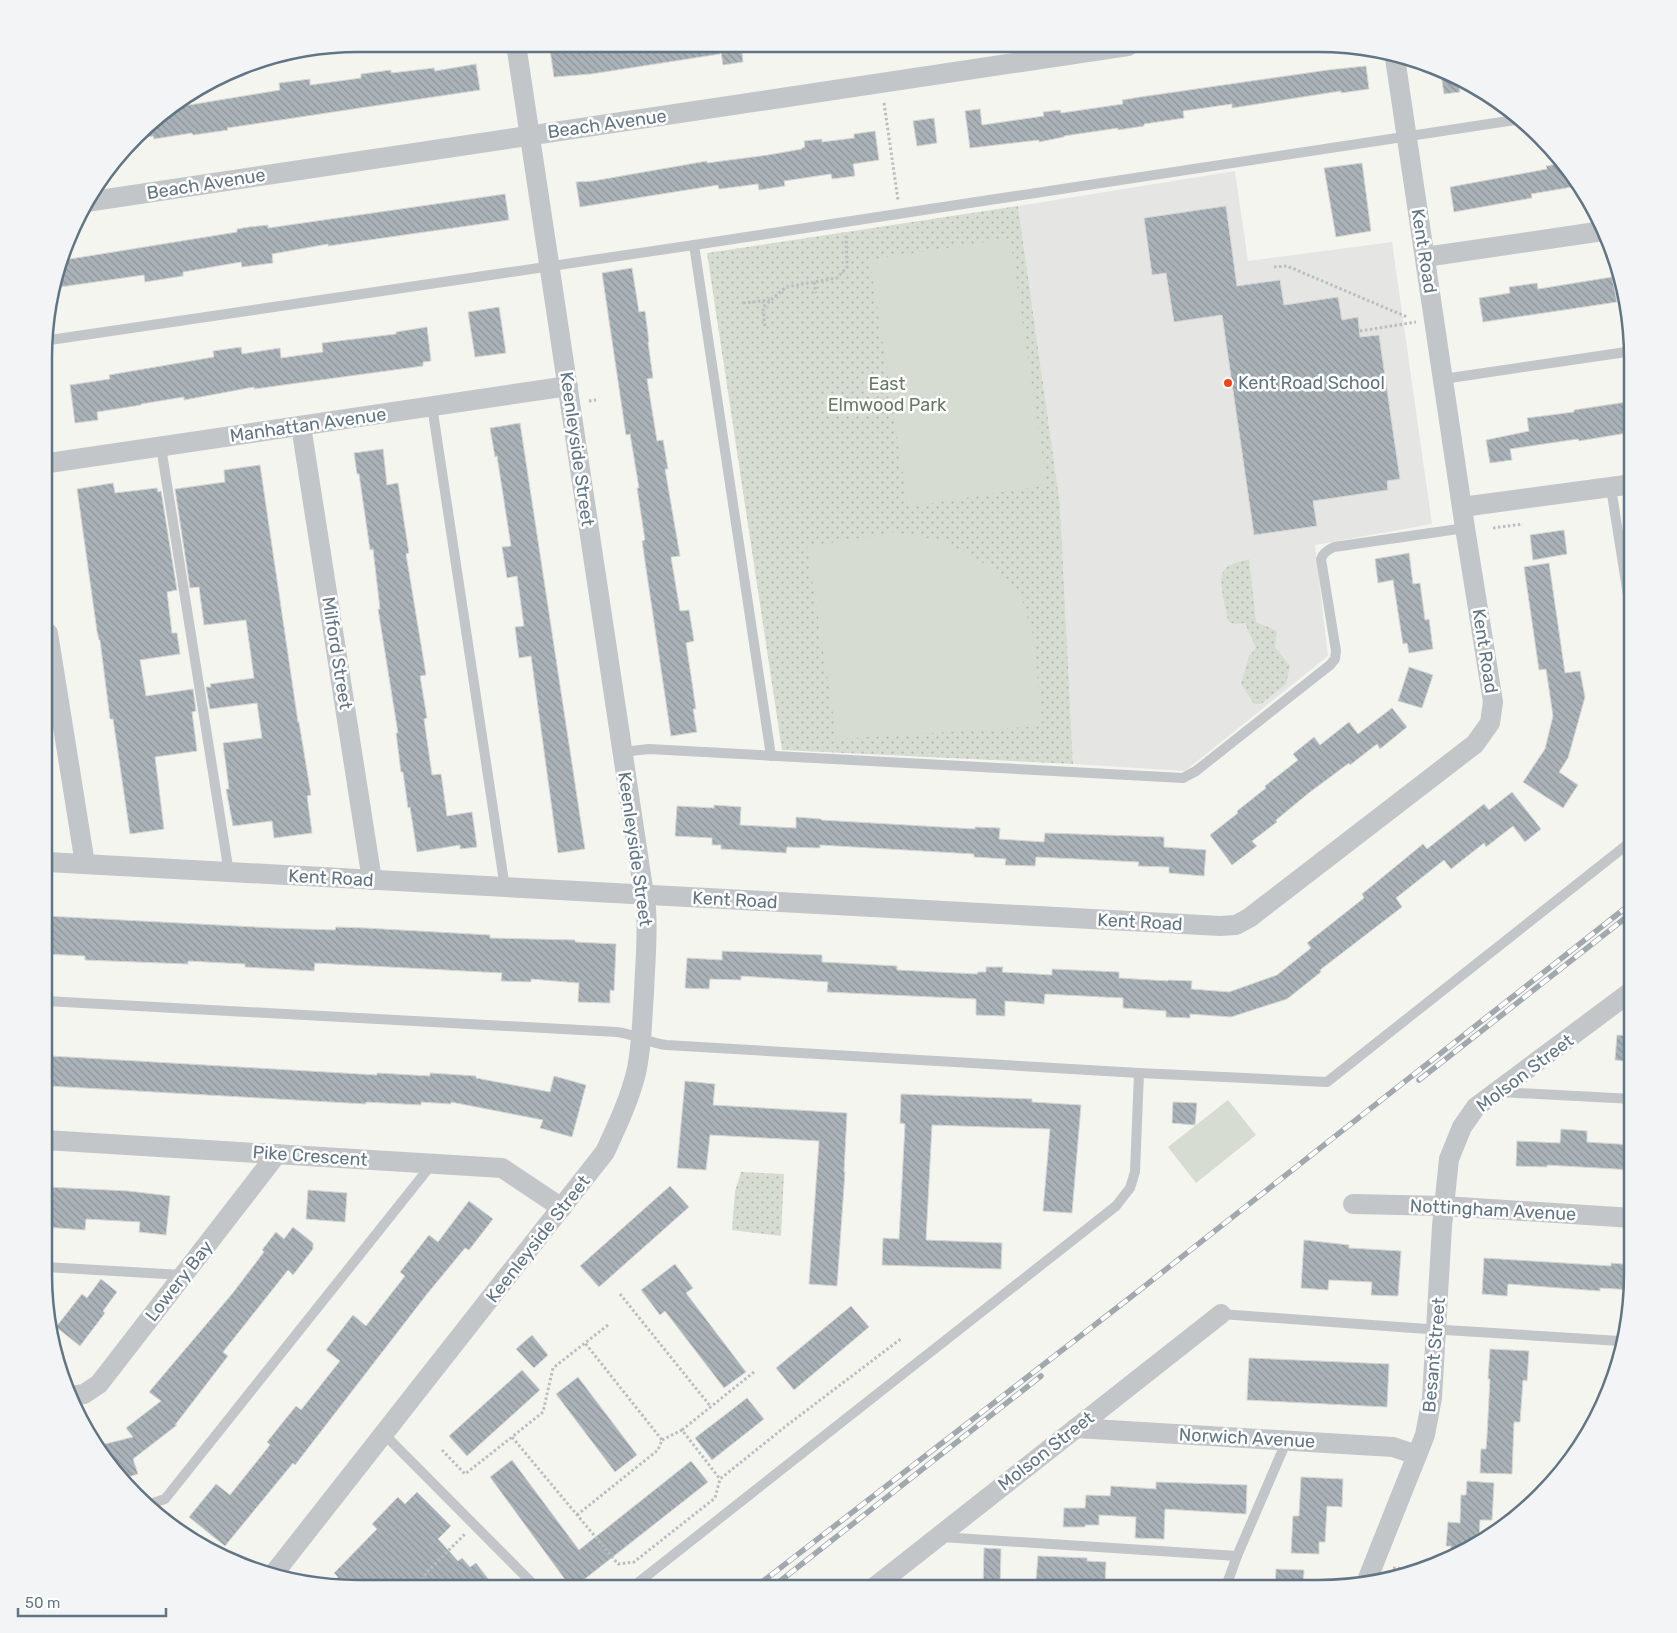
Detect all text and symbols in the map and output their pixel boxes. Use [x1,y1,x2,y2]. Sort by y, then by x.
street label: Beach Avenue [546,105,668,143]
street label: Beach Avenue [145,164,267,204]
street label: Kent Road [1406,207,1442,295]
street label: Keenleyside Street [555,370,599,528]
place label: Kent Road School [1238,372,1385,394]
park label: East Elmwood Park [828,373,947,416]
marker: Kent Road School [1222,377,1234,389]
street label: Manhattan Avenue [228,403,388,447]
street label: Milford Street [317,595,357,711]
street label: Kent Road [1467,607,1503,695]
street label: Keenleyside Street [613,770,657,928]
street label: Kent Road [288,865,374,891]
street label: Kent Road [692,887,778,913]
street label: Kent Road [1097,909,1183,935]
street label: Molson Street [1472,1029,1578,1117]
street label: Pike Crescent [252,1141,368,1171]
street label: Keenleyside Street [481,1171,595,1307]
street label: Nottingham Avenue [1409,1195,1577,1225]
street label: Lowery Bay [141,1236,217,1326]
street label: Besant Street [1418,1297,1450,1413]
street label: Molson Street [994,1407,1098,1495]
street label: Norwich Avenue [1178,1423,1316,1453]
scale bar [18,1586,165,1618]
text: 50 m [25,1594,60,1612]

